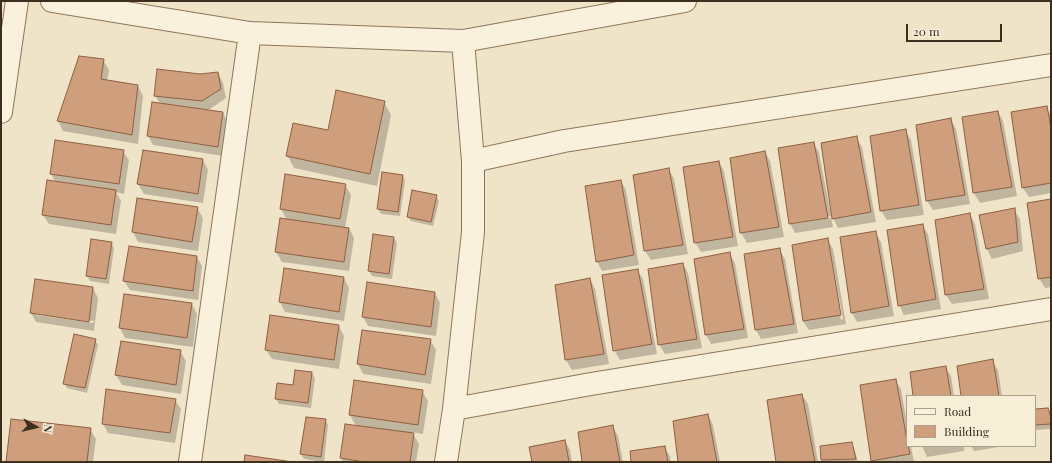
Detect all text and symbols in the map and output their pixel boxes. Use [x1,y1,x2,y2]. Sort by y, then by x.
scale bar [908,16,1004,42]
text: 20 m [913,23,940,39]
legend [906,395,1036,447]
text: Road [944,403,971,419]
north arrow [16,407,56,447]
text: Building [944,423,989,439]
text: N [40,424,56,434]

